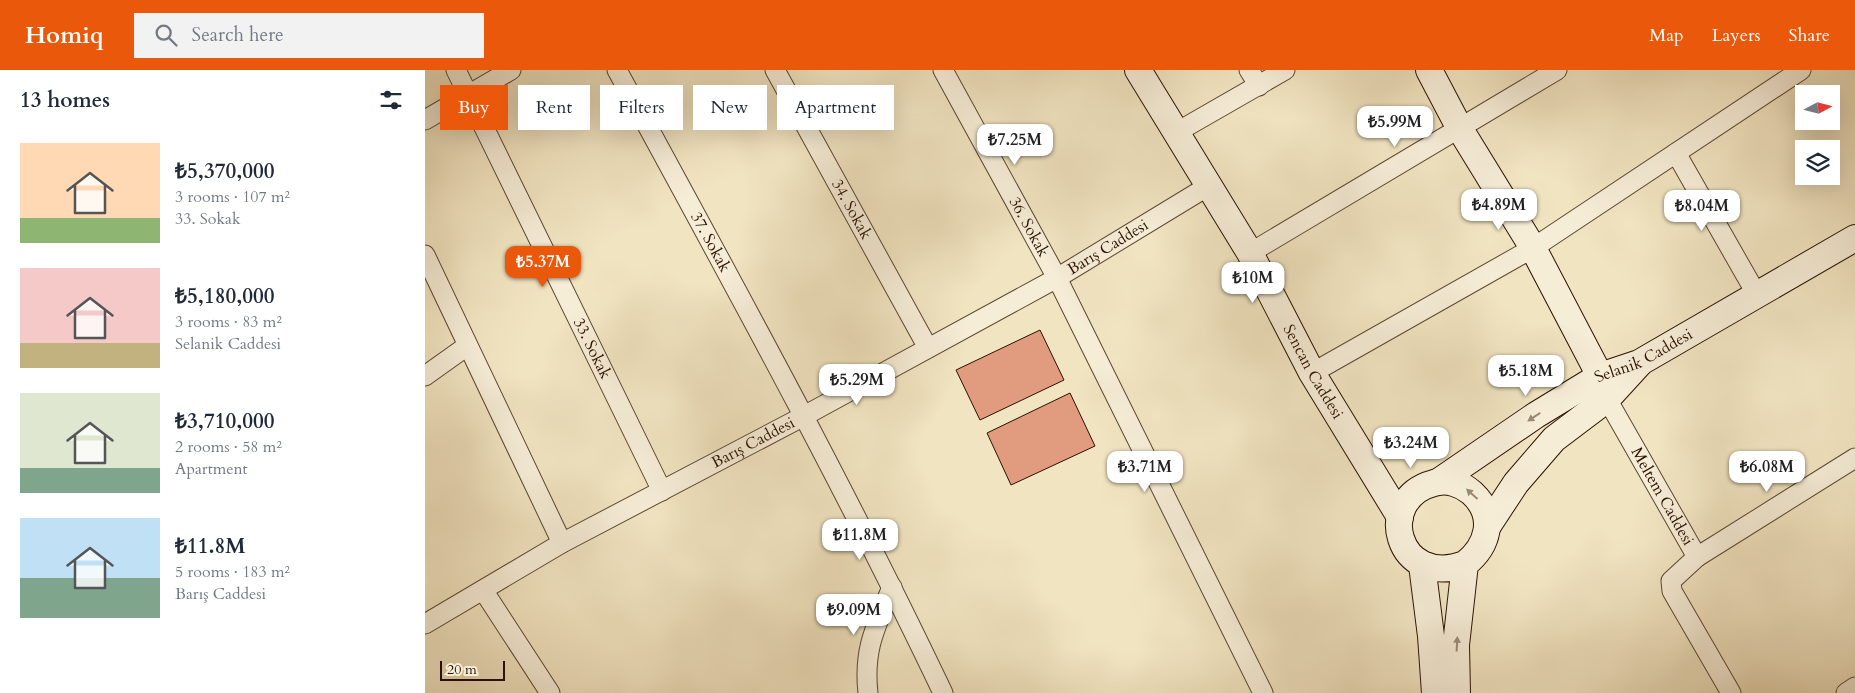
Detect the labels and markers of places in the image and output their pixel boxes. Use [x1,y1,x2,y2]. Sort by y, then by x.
pin: ₺5.99M [1354,106,1436,148]
pin: ₺7.25M [974,124,1056,166]
pin: ₺4.89M [1458,189,1540,231]
pin: ₺8.04M [1661,190,1743,232]
pin: ₺5.37M [502,246,584,288]
pin: ₺10M [1223,262,1283,304]
pin: ₺5.18M [1485,354,1567,397]
pin: ₺5.29M [816,364,898,406]
pin: ₺3.24M [1370,426,1452,469]
pin: ₺3.71M [1104,450,1186,493]
pin: ₺6.08M [1726,450,1808,493]
pin: ₺11.8M [819,518,901,561]
pin: ₺9.09M [813,594,895,636]

